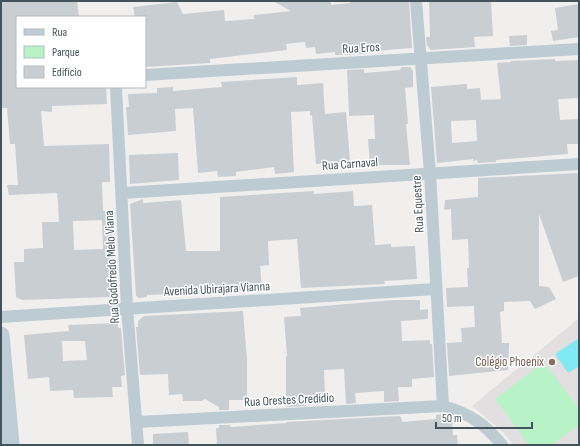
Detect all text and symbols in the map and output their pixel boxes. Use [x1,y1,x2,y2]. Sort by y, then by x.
legend [16,16,146,88]
text: Rua [52,25,68,40]
street label: Rua Eros [342,39,380,57]
text: Parque [52,45,80,60]
text: Edifício [52,65,82,80]
street label: Rua Carnaval [321,154,379,174]
street label: Rua Equestre [409,175,427,233]
street label: Rua Godofredo Melo Viana [101,210,123,324]
street label: Avenida Ubirajara Vianna [163,278,270,300]
place label: Colégio Phoenix [475,354,544,370]
marker: Colégio Phoenix [547,357,557,367]
street label: Rua Orestes Credídio [244,390,334,410]
scale bar [436,404,532,430]
text: 50 m [442,411,462,426]

